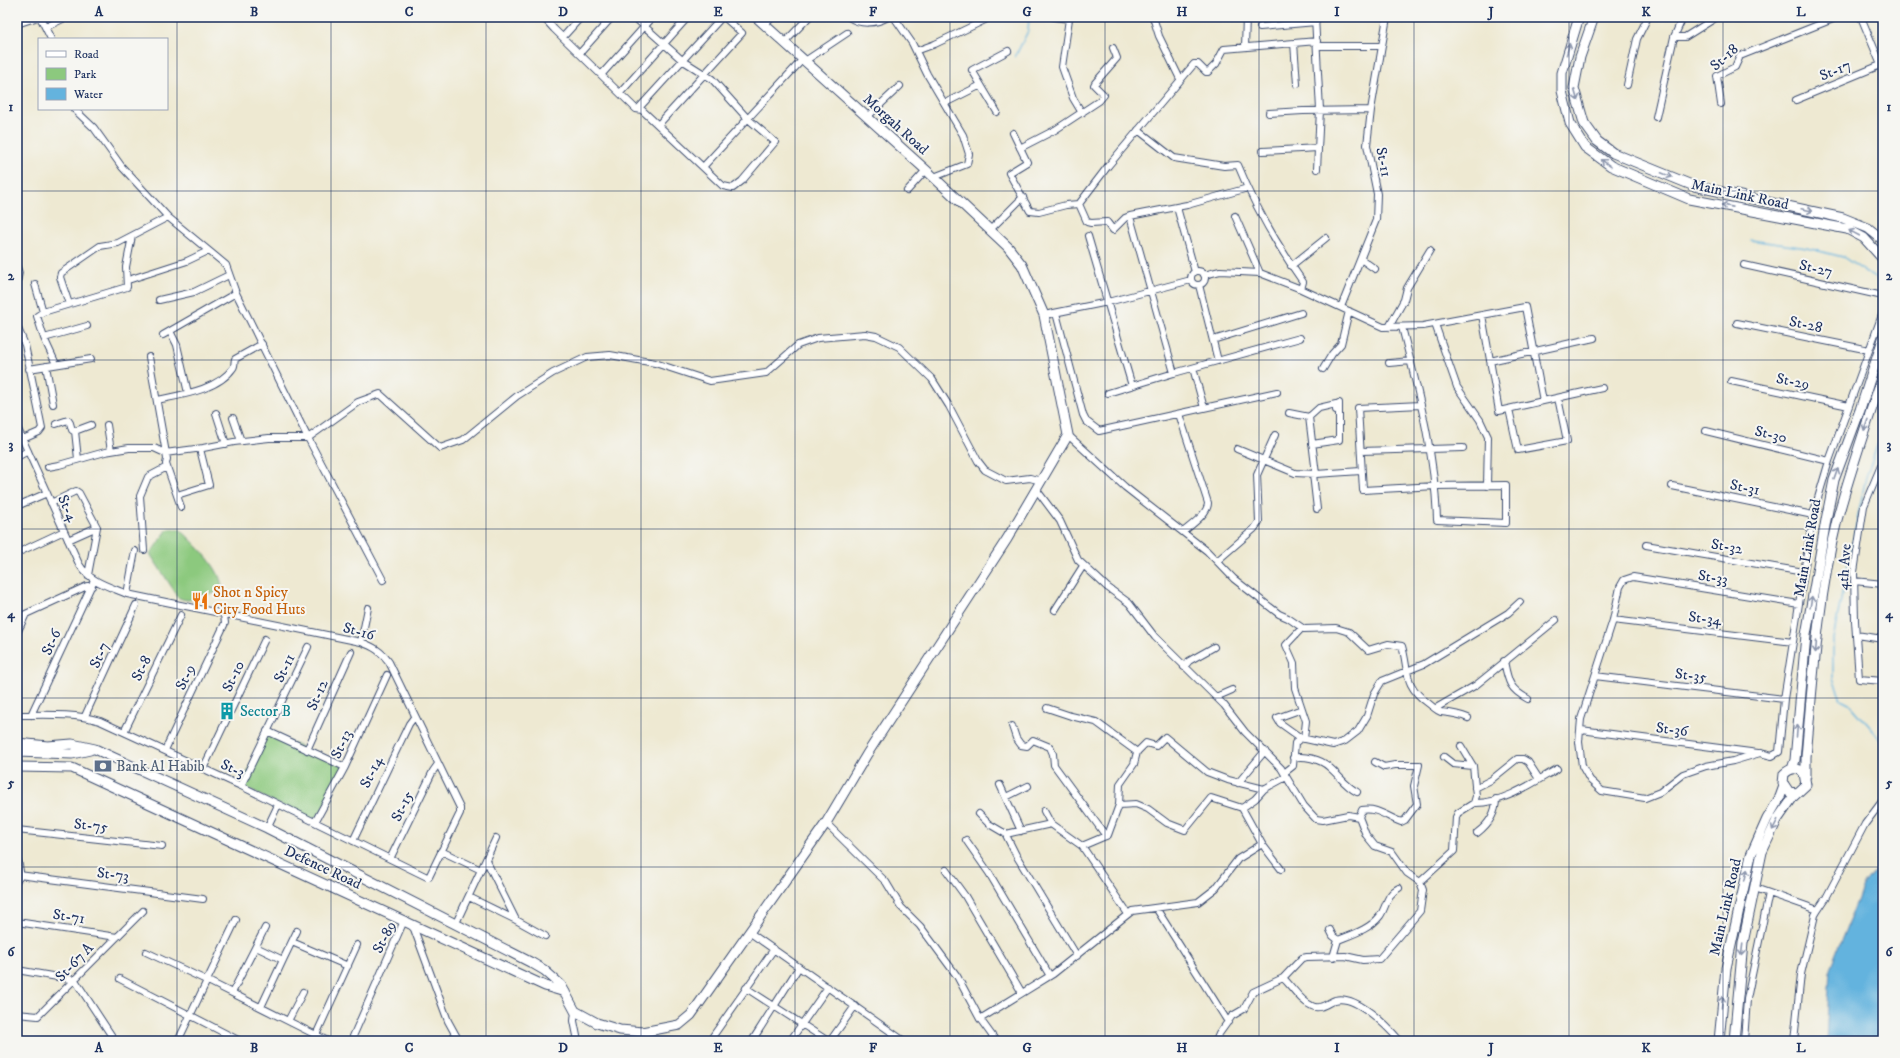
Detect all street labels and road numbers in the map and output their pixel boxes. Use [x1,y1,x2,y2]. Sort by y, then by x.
street label: St-18 [1706,40,1743,75]
street label: St-17 [1817,56,1854,85]
street label: Morgah Road [859,90,933,159]
street label: St-11 [1371,146,1396,179]
street label: Main Link Road [1689,175,1791,214]
street label: St-27 [1797,255,1835,282]
street label: St-28 [1787,312,1824,337]
street label: St-29 [1774,369,1811,394]
street label: St-30 [1753,421,1789,448]
street label: St-31 [1728,475,1761,500]
street label: St-4 [53,492,82,525]
street label: Main Link Road [1790,497,1826,599]
street label: St-32 [1710,534,1745,559]
street label: 4th Ave [1833,543,1856,591]
street label: St-33 [1697,566,1729,589]
street label: St-34 [1687,607,1723,630]
street label: St-16 [341,618,378,645]
street label: St-6 [37,625,66,658]
street label: St-7 [85,639,114,671]
street label: St-11 [269,651,300,686]
street label: St-8 [127,652,156,684]
street label: St-10 [218,658,249,695]
street label: St-9 [171,661,200,693]
street label: St-35 [1674,664,1708,687]
street label: St-12 [302,676,333,714]
street label: St-36 [1655,718,1690,741]
street label: St-13 [327,727,356,762]
street label: St-14 [356,753,387,791]
street label: St-3 [218,755,248,782]
street label: St-15 [387,787,418,825]
street label: St-75 [73,814,109,837]
street label: Defence Road [281,841,365,894]
street label: Main Link Road [1705,856,1746,958]
street label: St-73 [96,863,130,886]
street label: St-71 [52,905,86,928]
street label: St-89 [368,918,401,957]
street label: St-67 A [51,938,98,986]

